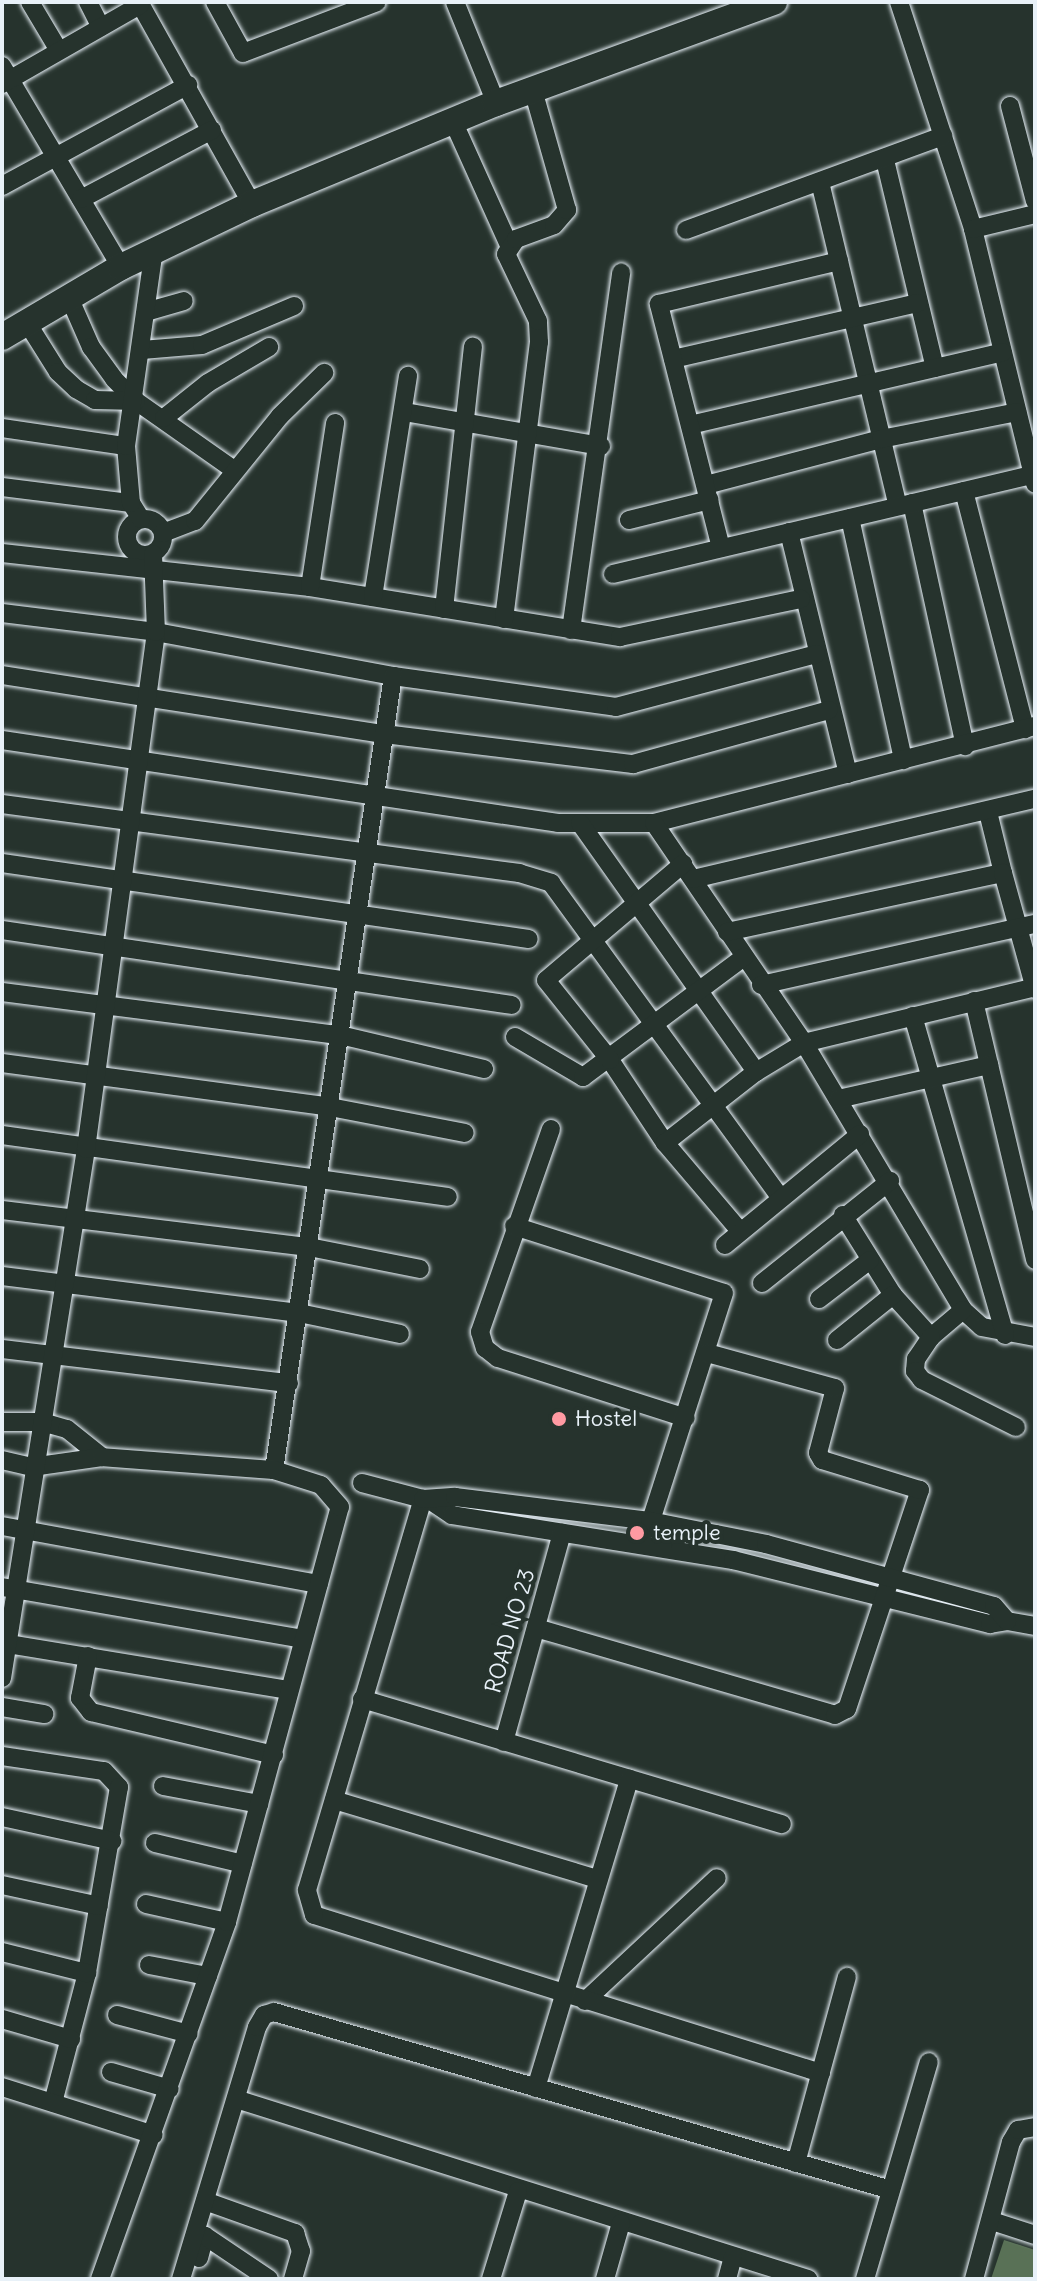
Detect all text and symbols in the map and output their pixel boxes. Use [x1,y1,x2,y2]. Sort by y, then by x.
place label: Hostel [575,1406,637,1432]
marker: Hostel [550,1410,568,1428]
place label: temple [653,1520,721,1546]
marker: temple [628,1524,646,1542]
street label: ROAD NO 23 [480,1566,540,1696]

